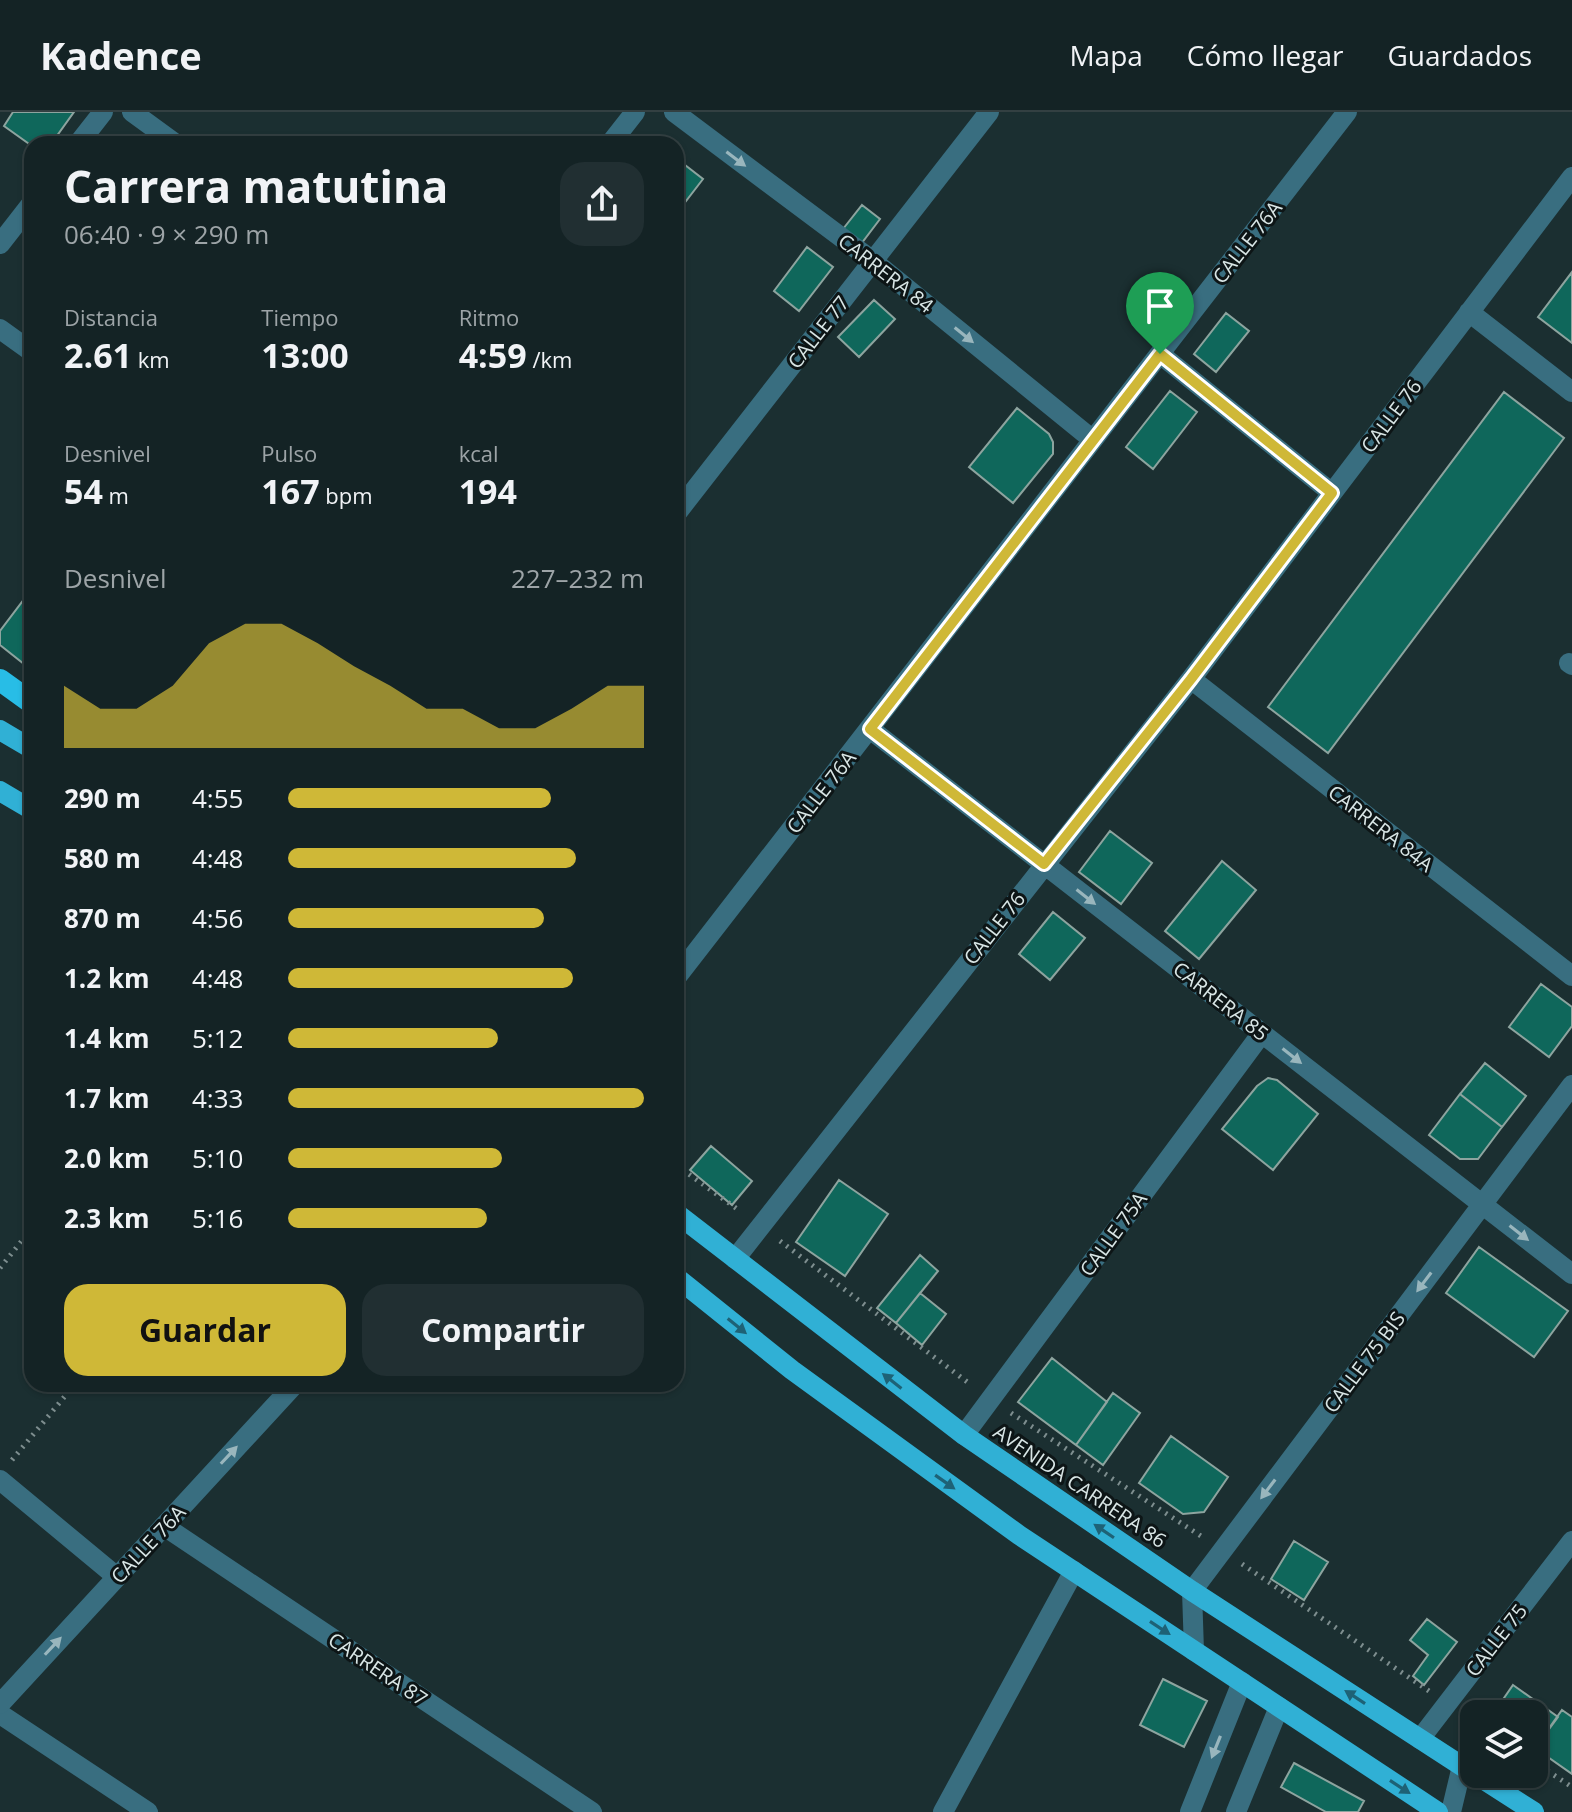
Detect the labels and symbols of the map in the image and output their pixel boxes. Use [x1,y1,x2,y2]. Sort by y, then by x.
one-way arrow [726,150,747,166]
street label: CALLE 76A [1206,195,1288,289]
street label: CARRERA 84 [833,227,940,319]
pin [1126,272,1194,354]
street label: CALLE 77 [781,290,855,374]
one-way arrow [954,327,974,343]
street label: CALLE 76 [1355,374,1427,458]
street label: CALLE 76A [780,745,862,839]
street label: CARRERA 84A [1323,778,1440,878]
street label: CALLE 76 [957,886,1031,970]
one-way arrow [1076,888,1096,904]
street label: CARRERA 85 [1168,955,1274,1047]
one-way arrow [1281,1048,1302,1064]
street label: CALLE 75A [1073,1186,1153,1282]
one-way arrow [1509,1224,1529,1241]
one-way arrow [1417,1271,1433,1292]
street label: CALLE 75 BIS [1317,1306,1411,1418]
one-way arrow [727,1317,747,1334]
one-way arrow [882,1373,902,1389]
street label: AVENIDA CARRERA 86 [988,1418,1172,1554]
one-way arrow [220,1446,238,1465]
one-way arrow [934,1474,956,1490]
one-way arrow [1261,1479,1277,1500]
street label: CALLE 76A [105,1499,192,1589]
one-way arrow [1094,1524,1115,1539]
street label: CALLE 75 [1459,1598,1533,1682]
one-way arrow [1149,1620,1171,1635]
street label: CARRERA 87 [323,1626,433,1712]
one-way arrow [44,1637,62,1656]
one-way arrow [1344,1689,1365,1704]
one-way arrow [1209,1735,1222,1759]
one-way arrow [1390,1779,1411,1794]

